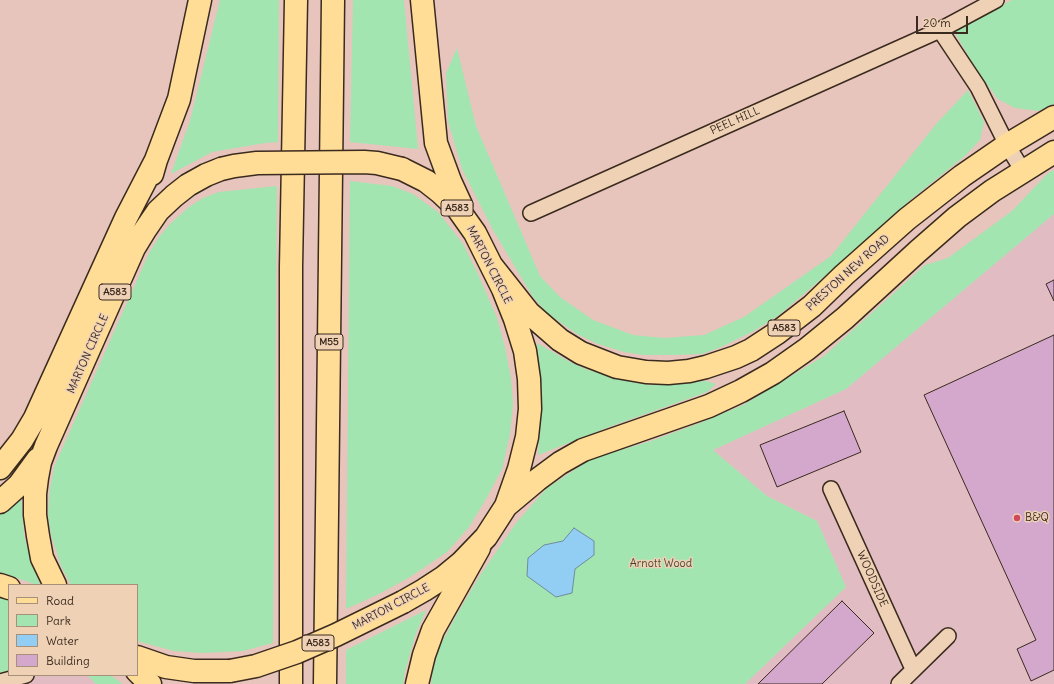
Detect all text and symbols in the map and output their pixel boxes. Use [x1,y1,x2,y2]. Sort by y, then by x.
scale bar [918,8,970,34]
text: 20 m [923,15,951,30]
street label: PEEL HILL [708,104,762,138]
road number: A583 [441,200,473,216]
street label: MARTON CIRCLE [464,224,514,306]
street label: PRESTON NEW ROAD [804,232,892,314]
road number: A583 [99,284,131,300]
street label: MARTON CIRCLE [65,312,111,396]
road number: A583 [768,320,800,336]
road number: M55 [315,334,343,350]
place label: B&Q [1025,511,1049,525]
marker: B&Q [1012,513,1022,523]
street label: WOODSIDE [854,549,890,609]
park label: Arnott Wood [630,557,692,571]
street label: MARTON CIRCLE [350,581,432,633]
legend [8,584,138,676]
text: Road [46,593,74,608]
text: Park [46,613,71,628]
text: Water [46,633,79,648]
road number: A583 [302,635,334,651]
text: Building [46,653,90,668]

